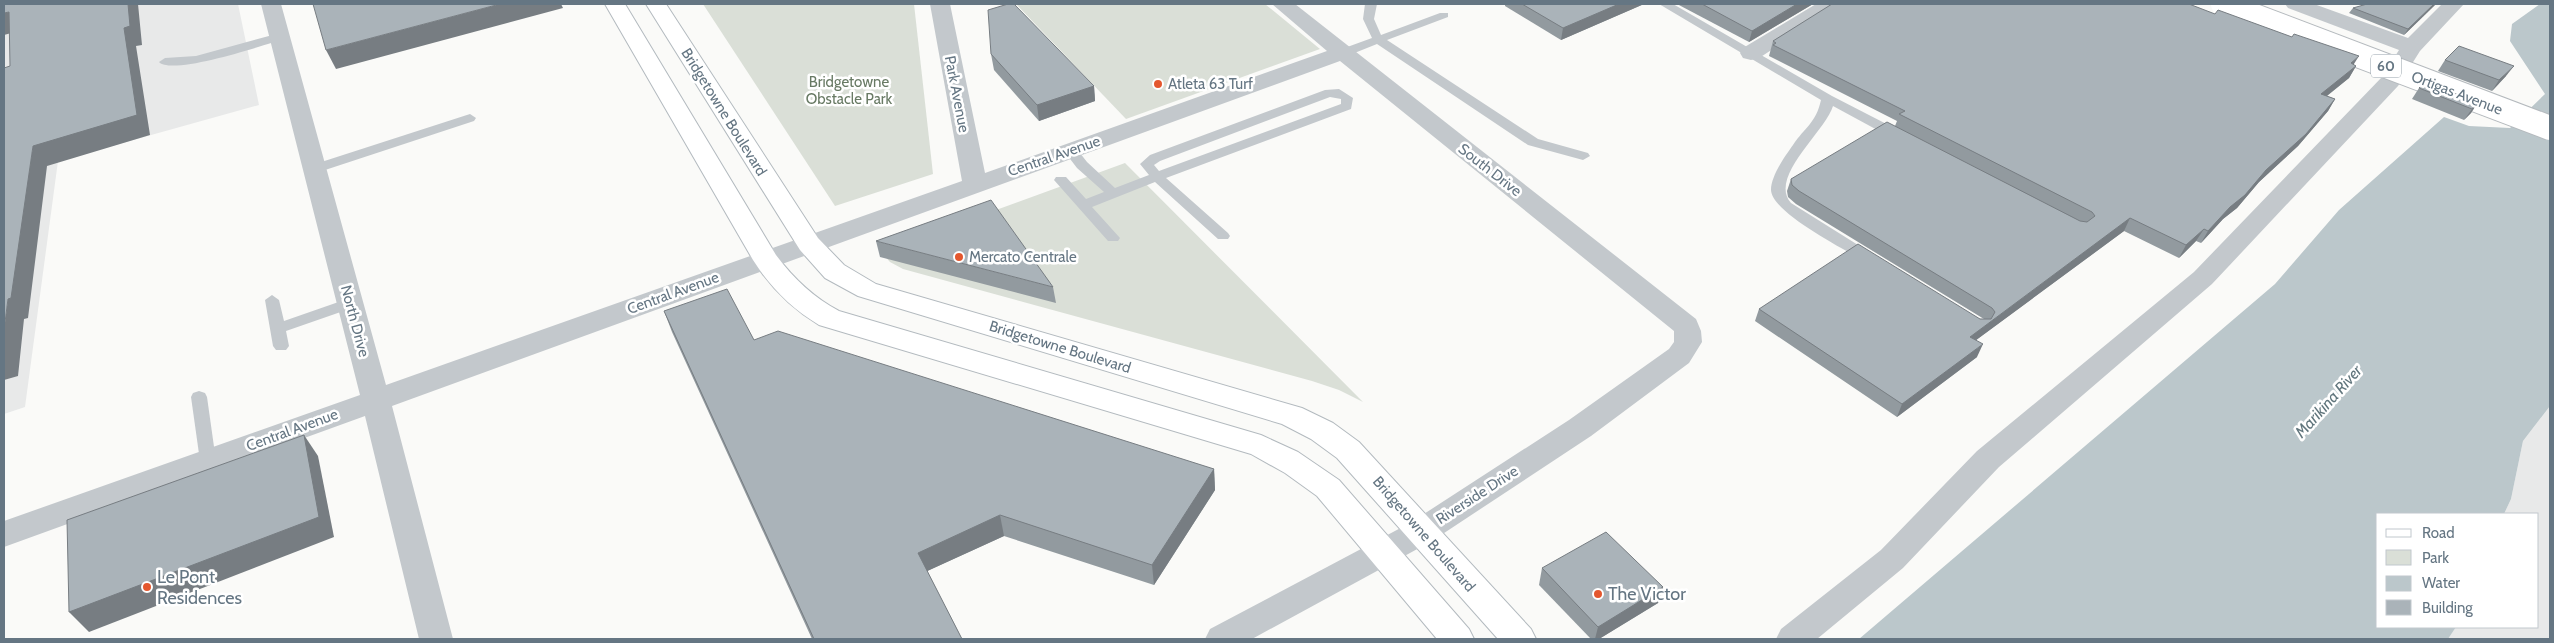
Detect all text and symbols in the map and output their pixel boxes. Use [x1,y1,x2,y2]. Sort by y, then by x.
street label: Bridgetowne Boulevard [677,45,771,179]
street label: Park Avenue [941,54,973,134]
road number: 60 [2371,54,2401,78]
street label: Ortigas Avenue [2409,67,2505,119]
park label: Bridgetowne Obstacle Park [806,73,893,108]
place label: Atleta 63 Turf [1168,75,1253,93]
marker: Atleta 63 Turf [1152,78,1164,90]
street label: Central Avenue [1006,132,1103,180]
street label: South Drive [1455,140,1525,200]
place label: Mercato Centrale [969,248,1077,266]
marker: Mercato Centrale [953,251,965,263]
street label: Central Avenue [625,268,722,318]
street label: North Drive [337,283,373,359]
street label: Bridgetowne Boulevard [987,317,1133,377]
water label: Marikina River [2290,360,2367,442]
street label: Central Avenue [244,405,341,455]
street label: Riverside Drive [1433,462,1522,528]
street label: Bridgetowne Boulevard [1369,473,1479,595]
legend [2376,513,2539,628]
text: Road [2422,524,2455,542]
text: Park [2422,549,2449,567]
place label: Le Pont Residences [157,566,242,609]
text: Water [2422,574,2460,592]
marker: Le Pont Residences [141,581,153,593]
place label: The Victor [1608,583,1686,605]
marker: The Victor [1592,588,1604,600]
text: Building [2422,599,2473,617]

